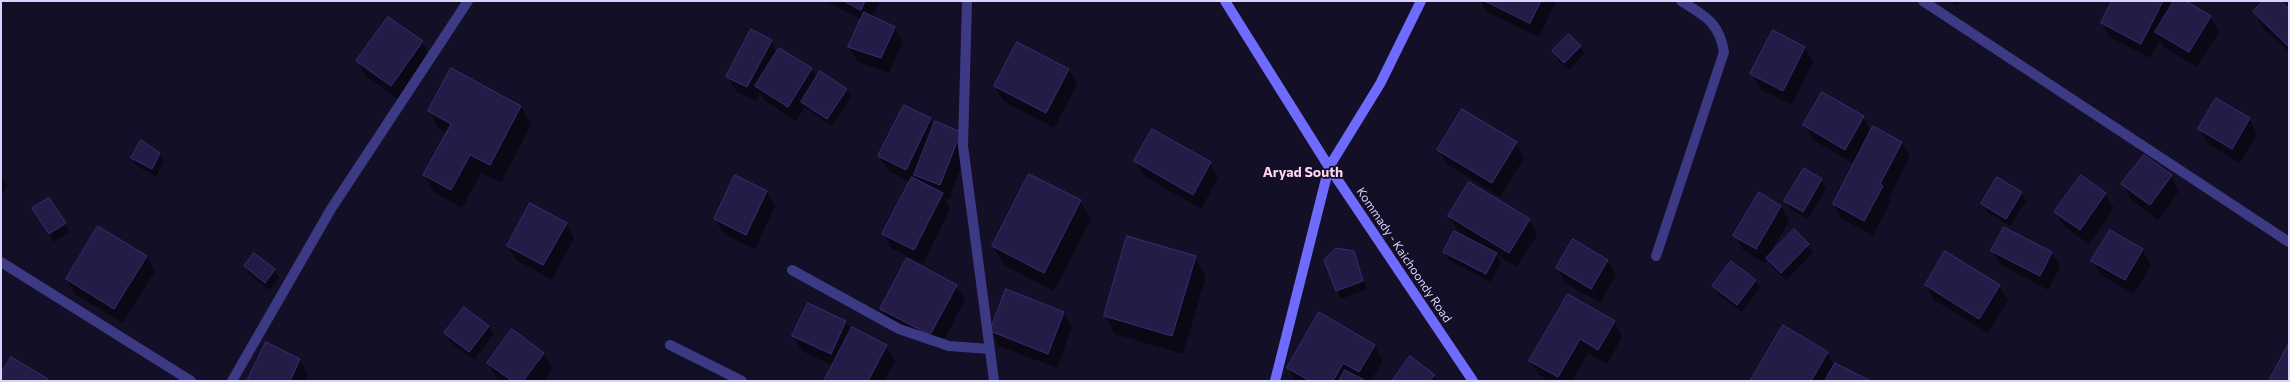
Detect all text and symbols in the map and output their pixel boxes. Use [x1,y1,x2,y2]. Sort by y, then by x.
district label: Aryad South [1263,164,1343,180]
street label: Kommady - Kaichoondy Road [1353,185,1455,325]

